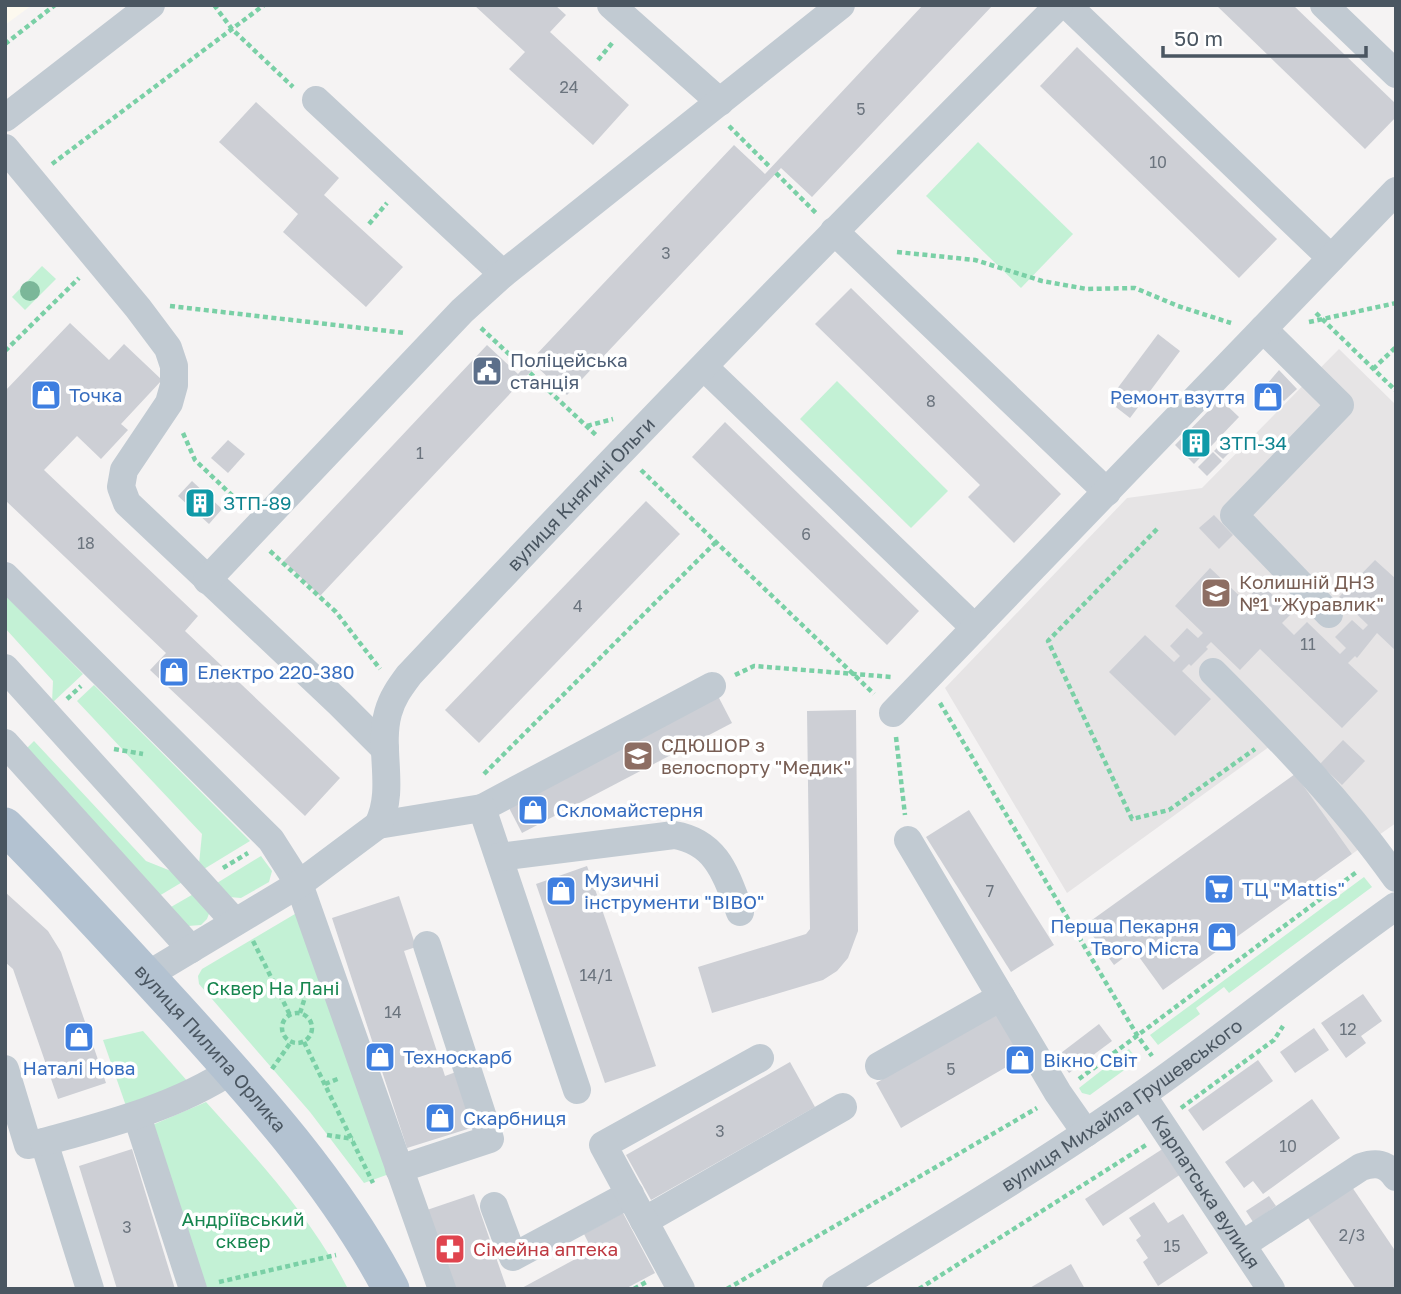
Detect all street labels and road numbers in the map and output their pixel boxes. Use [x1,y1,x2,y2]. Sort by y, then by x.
street label: вулиця Княгині Ольги [502,412,659,575]
street label: вулиця Пилипа Орлика [131,959,292,1136]
street label: вулиця Михайла Грушевського [997,1013,1247,1196]
street label: Карпатська вулиця [1147,1110,1266,1272]

